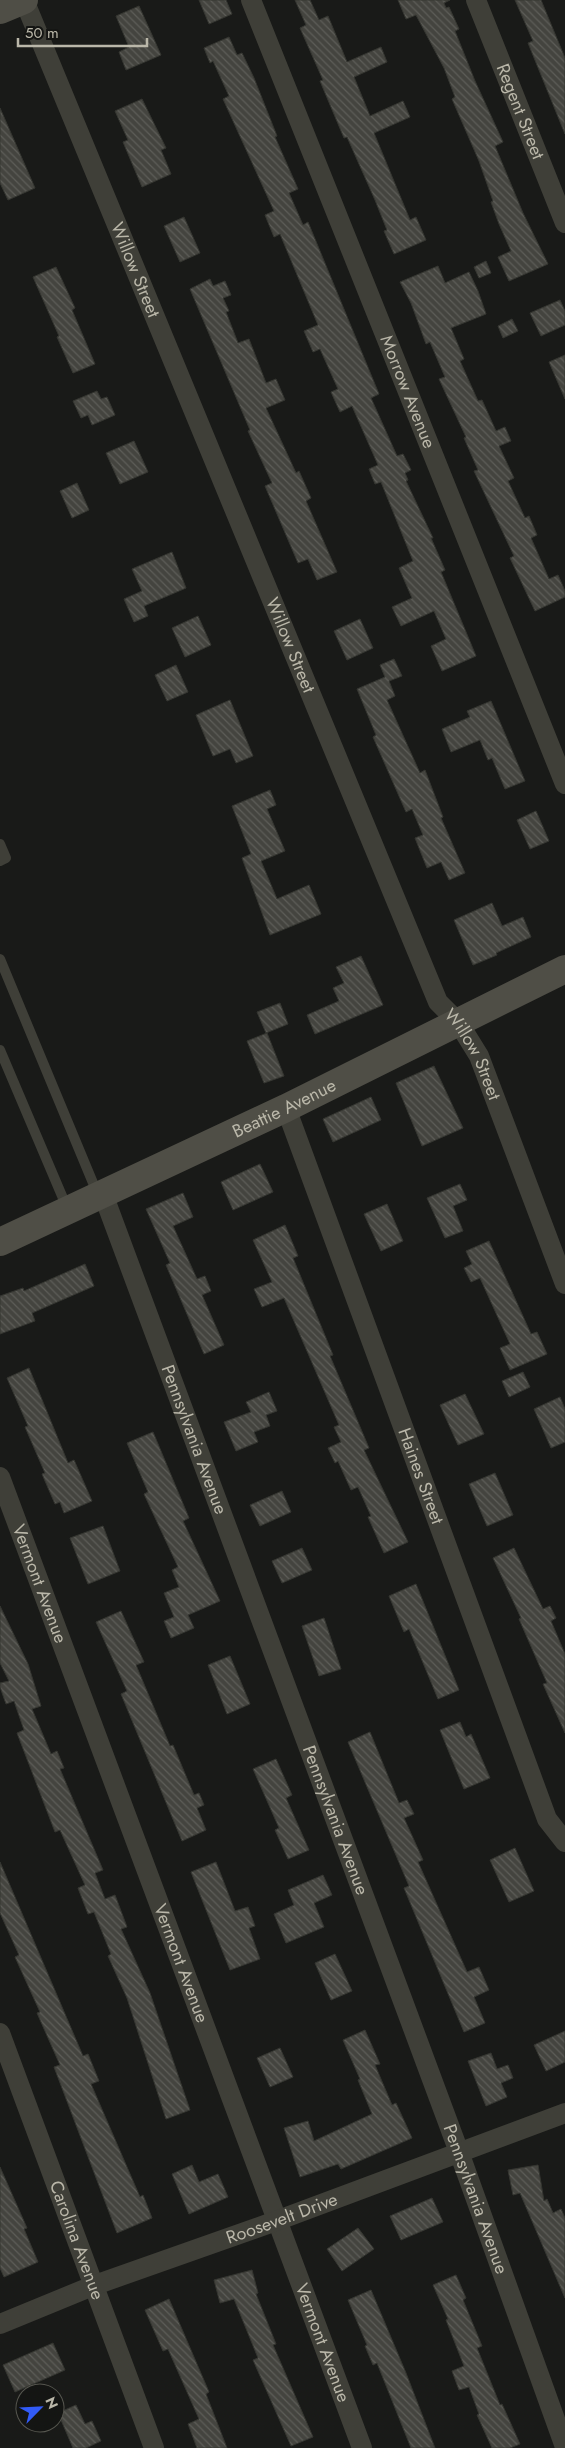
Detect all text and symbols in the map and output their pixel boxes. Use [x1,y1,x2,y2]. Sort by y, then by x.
scale bar [18,15,146,47]
text: 50 m [25,22,59,44]
street label: Regent Street [490,60,552,164]
street label: Willow Street [104,218,167,322]
street label: Morrow Avenue [374,331,442,452]
street label: Willow Street [259,593,322,697]
street label: Willow Street [438,1002,508,1104]
street label: Beattie Avenue [228,1072,340,1144]
street label: Pennsylvania Avenue [155,1361,234,1518]
street label: Haines Street [392,1424,451,1528]
street label: Vermont Avenue [6,1521,74,1647]
street label: Pennsylvania Avenue [296,1742,375,1899]
street label: Vermont Avenue [147,1900,215,2026]
street label: Pennsylvania Avenue [437,2120,515,2278]
street label: Carolina Avenue [43,2177,111,2303]
street label: Roosevelt Drive [223,2186,341,2251]
street label: Vermont Avenue [289,2280,357,2406]
north arrow [15,2383,65,2433]
text: N [40,2394,63,2412]

